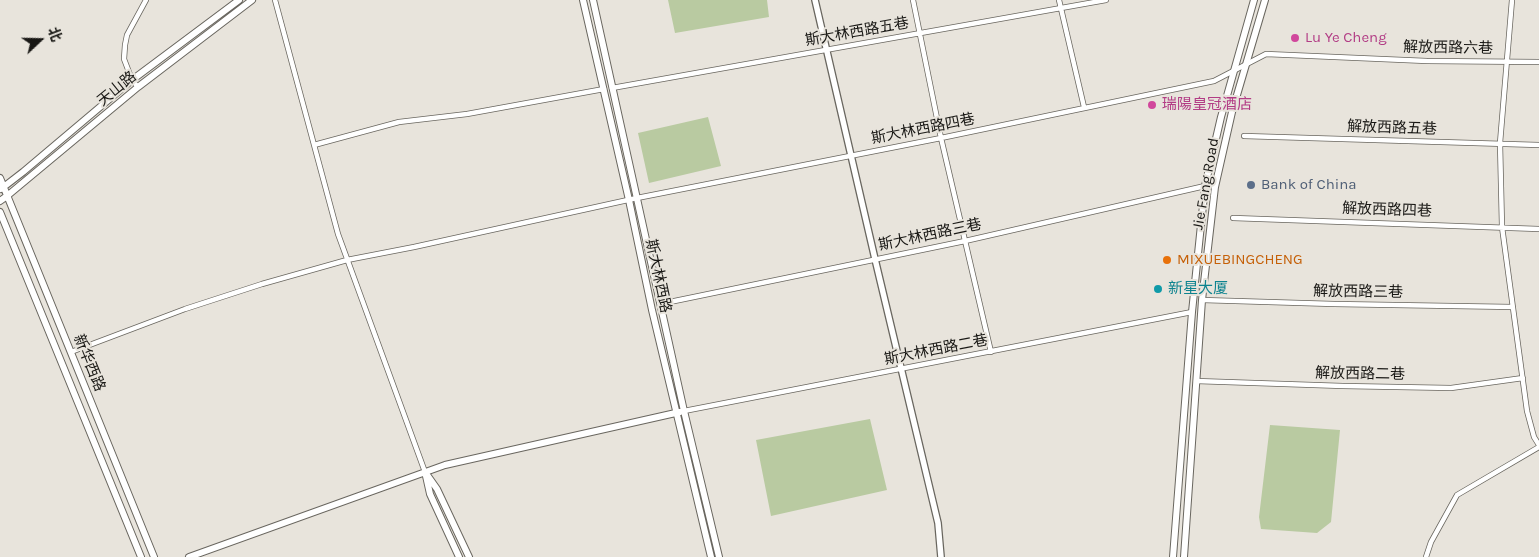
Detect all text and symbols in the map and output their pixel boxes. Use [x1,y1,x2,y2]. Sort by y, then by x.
street label: 斯大林西路五巷 [804,14,910,50]
north arrow [15,15,65,65]
text: 北 [44,25,65,44]
place label: Lu Ye Cheng [1305,29,1387,47]
marker: Lu Ye Cheng [1289,32,1301,44]
street label: 解放西路六巷 [1403,38,1493,58]
street label: 天山路 [94,68,140,110]
place label: 瑞陽皇冠酒店 [1162,96,1252,114]
marker: 瑞陽皇冠酒店 [1146,99,1158,111]
street label: 斯大林西路四巷 [870,110,976,148]
street label: 解放西路五巷 [1347,117,1437,139]
street label: Jie Fang Road [1189,137,1223,231]
place label: Bank of China [1261,176,1357,194]
marker: Bank of China [1245,179,1257,191]
street label: 解放西路四巷 [1342,199,1432,221]
street label: 斯大林西路三巷 [877,215,983,255]
street label: 斯大林西路 [641,237,675,315]
place label: MIXUEBINGCHENG [1177,251,1303,269]
marker: MIXUEBINGCHENG [1161,254,1173,266]
place label: 新星大厦 [1168,280,1228,298]
street label: 解放西路三巷 [1313,282,1403,302]
marker: 新星大厦 [1152,283,1164,295]
street label: 斯大林西路二巷 [883,331,989,369]
street label: 新华西路 [69,332,109,394]
street label: 解放西路二巷 [1315,364,1405,384]

